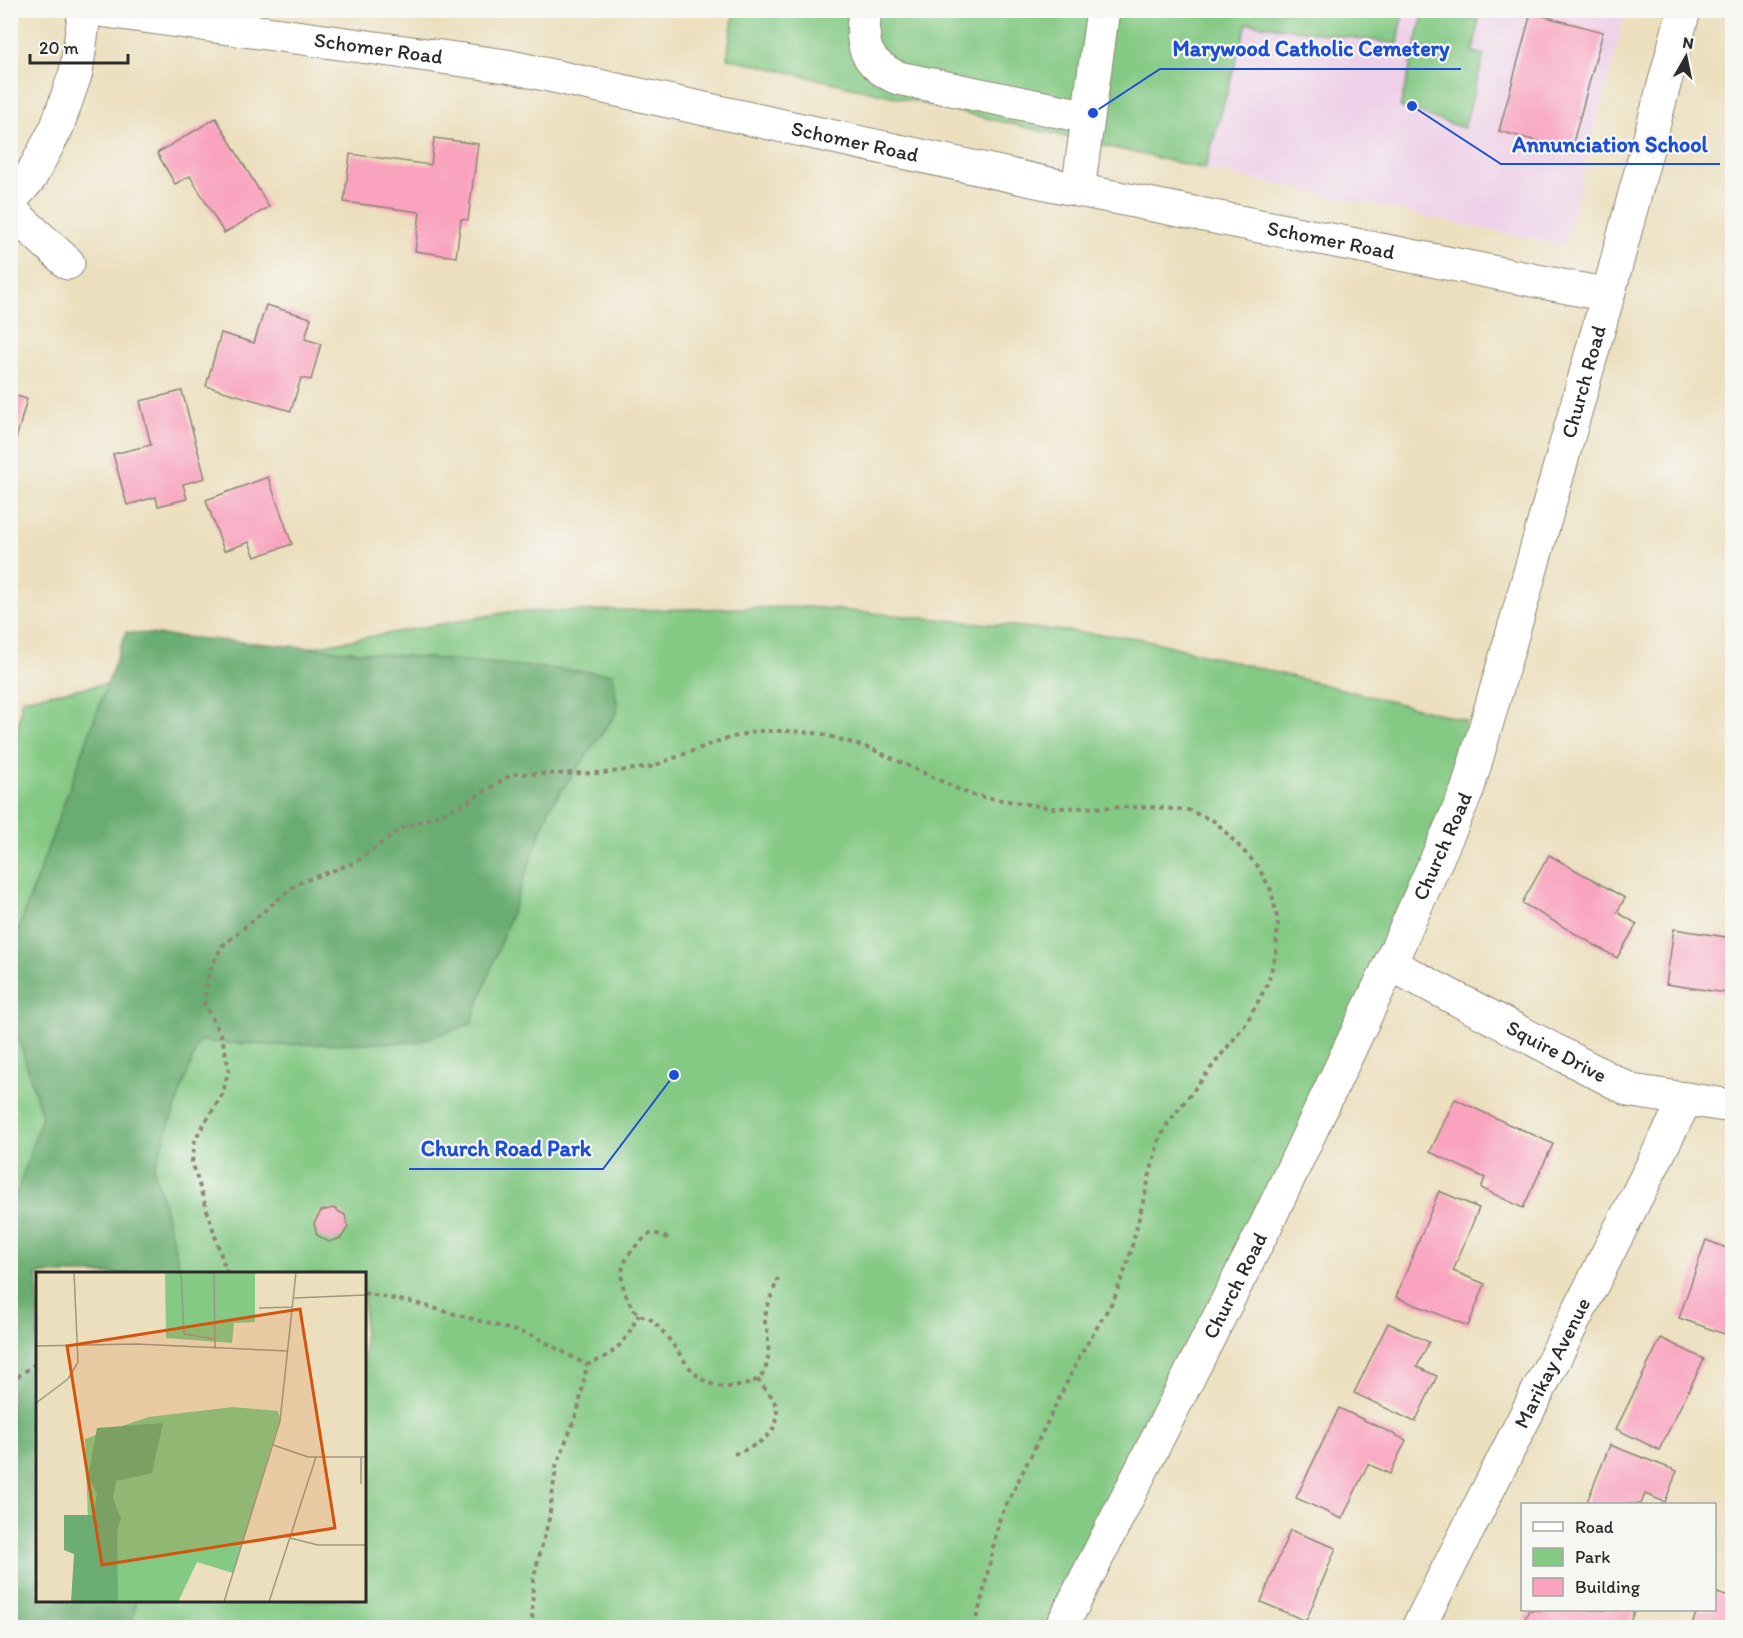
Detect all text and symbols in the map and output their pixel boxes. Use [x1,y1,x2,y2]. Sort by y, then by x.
scale bar [30,27,128,65]
street label: Schomer Road [313,27,444,69]
north arrow [1656,27,1716,87]
callout: Marywood Catholic Cemetery [1160,29,1461,69]
text: N [1681,32,1695,53]
text: Marywood Catholic Cemetery [1173,35,1450,62]
text: 20 m [39,37,79,59]
street label: Schomer Road [789,115,921,167]
callout: Annunciation School [1501,124,1720,164]
text: Annunciation School [1511,131,1708,158]
street label: Schomer Road [1265,215,1397,264]
street label: Church Road [1555,323,1611,441]
street label: Church Road [1407,788,1477,904]
street label: Squire Drive [1502,1014,1611,1087]
callout: Church Road Park [409,1129,603,1169]
text: Church Road Park [421,1135,592,1162]
street label: Church Road [1197,1228,1272,1343]
inset map [36,1272,366,1602]
street label: Marikay Avenue [1508,1293,1595,1432]
legend [1521,1503,1716,1611]
text: Road [1575,1516,1614,1538]
text: Park [1575,1546,1610,1568]
text: Building [1575,1576,1641,1598]

